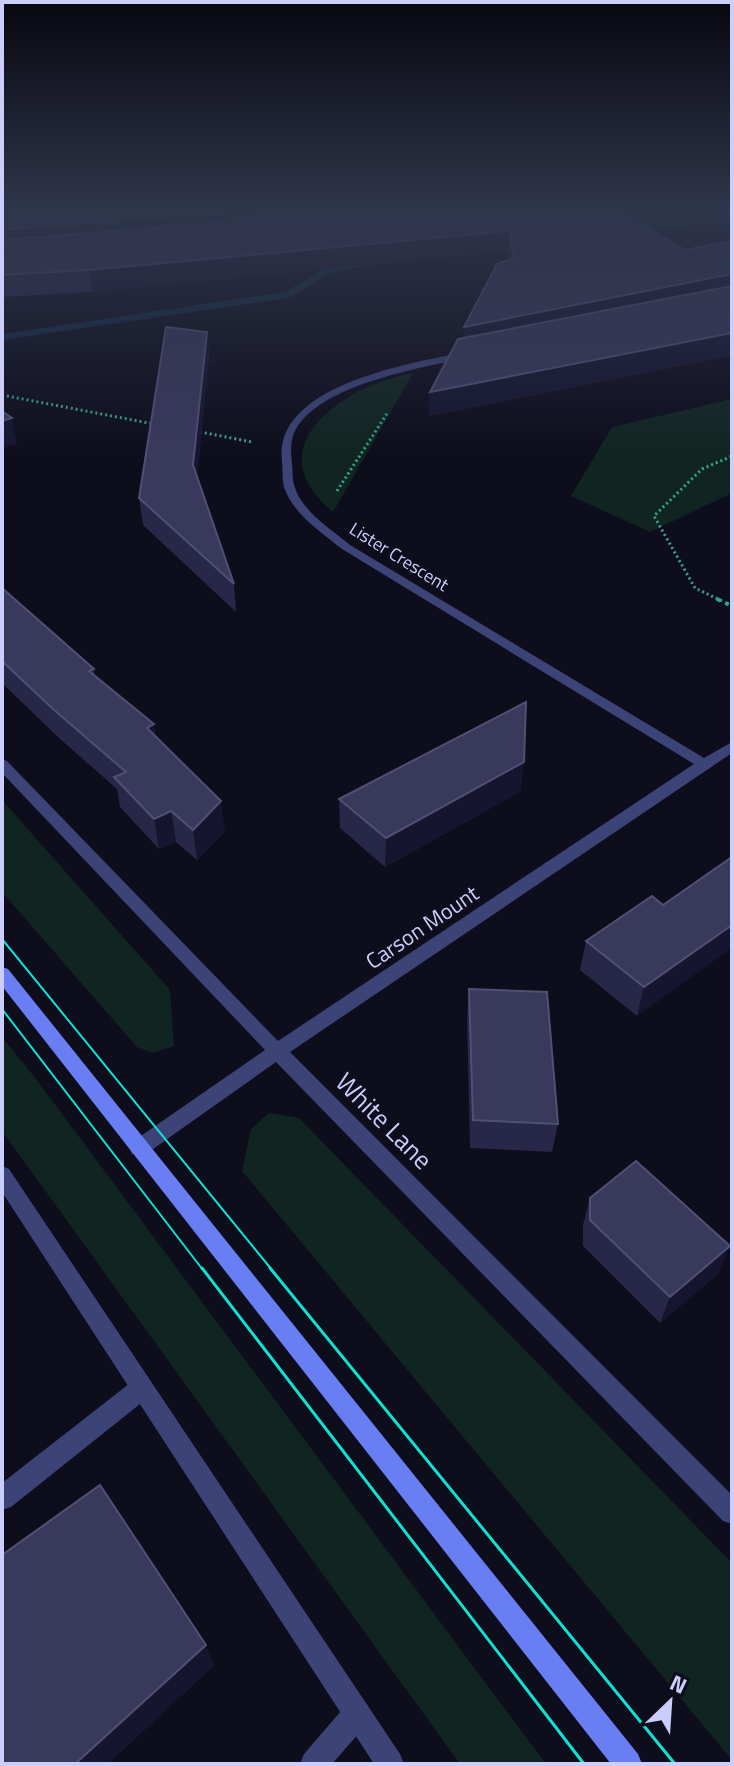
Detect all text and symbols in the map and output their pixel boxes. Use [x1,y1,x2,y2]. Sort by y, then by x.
street label: Lister Crescent [344,515,455,598]
street label: Carson Mount [359,876,486,978]
street label: White Lane [327,1063,442,1178]
north arrow [630,1662,710,1742]
text: N [664,1665,693,1703]

